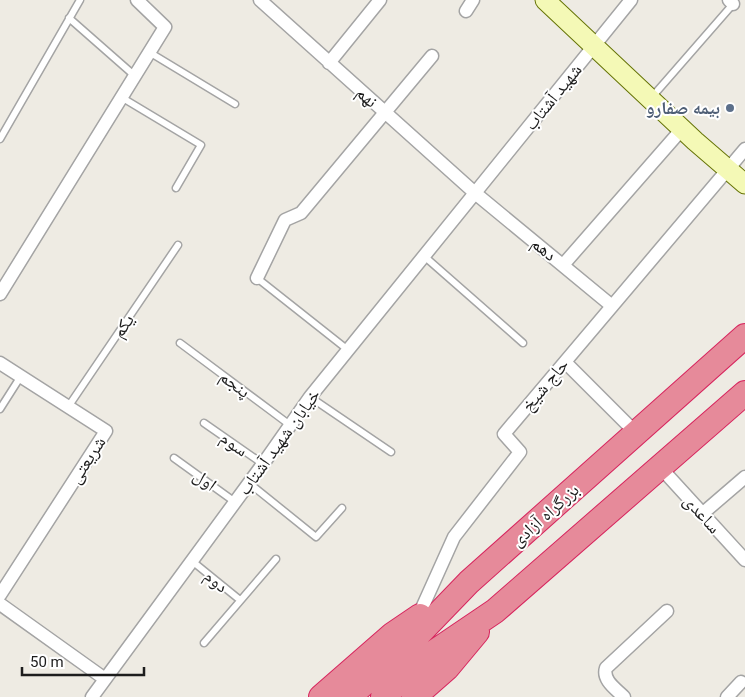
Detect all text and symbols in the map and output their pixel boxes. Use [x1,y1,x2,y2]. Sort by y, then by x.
street label: شهید آشتاب [520,59,586,134]
street label: نهم [351,82,382,113]
place label: بیمه صفارو [646,97,720,119]
marker: بیمه صفارو [724,102,736,114]
street label: دهم [526,232,561,267]
street label: یکم [107,310,140,343]
street label: حاج شیخ [517,354,574,417]
street label: پنجم [215,365,255,403]
street label: خیابان شهید آشتاب [233,384,325,500]
street label: سوم [215,427,252,462]
street label: شریعتی [64,432,110,488]
street label: اول [189,464,221,496]
street label: بزرگراه آزادی [506,479,584,551]
street label: ساعدی [679,490,725,538]
street label: دوم [199,565,233,598]
scale bar [22,644,145,676]
text: 50 m [30,653,64,671]

